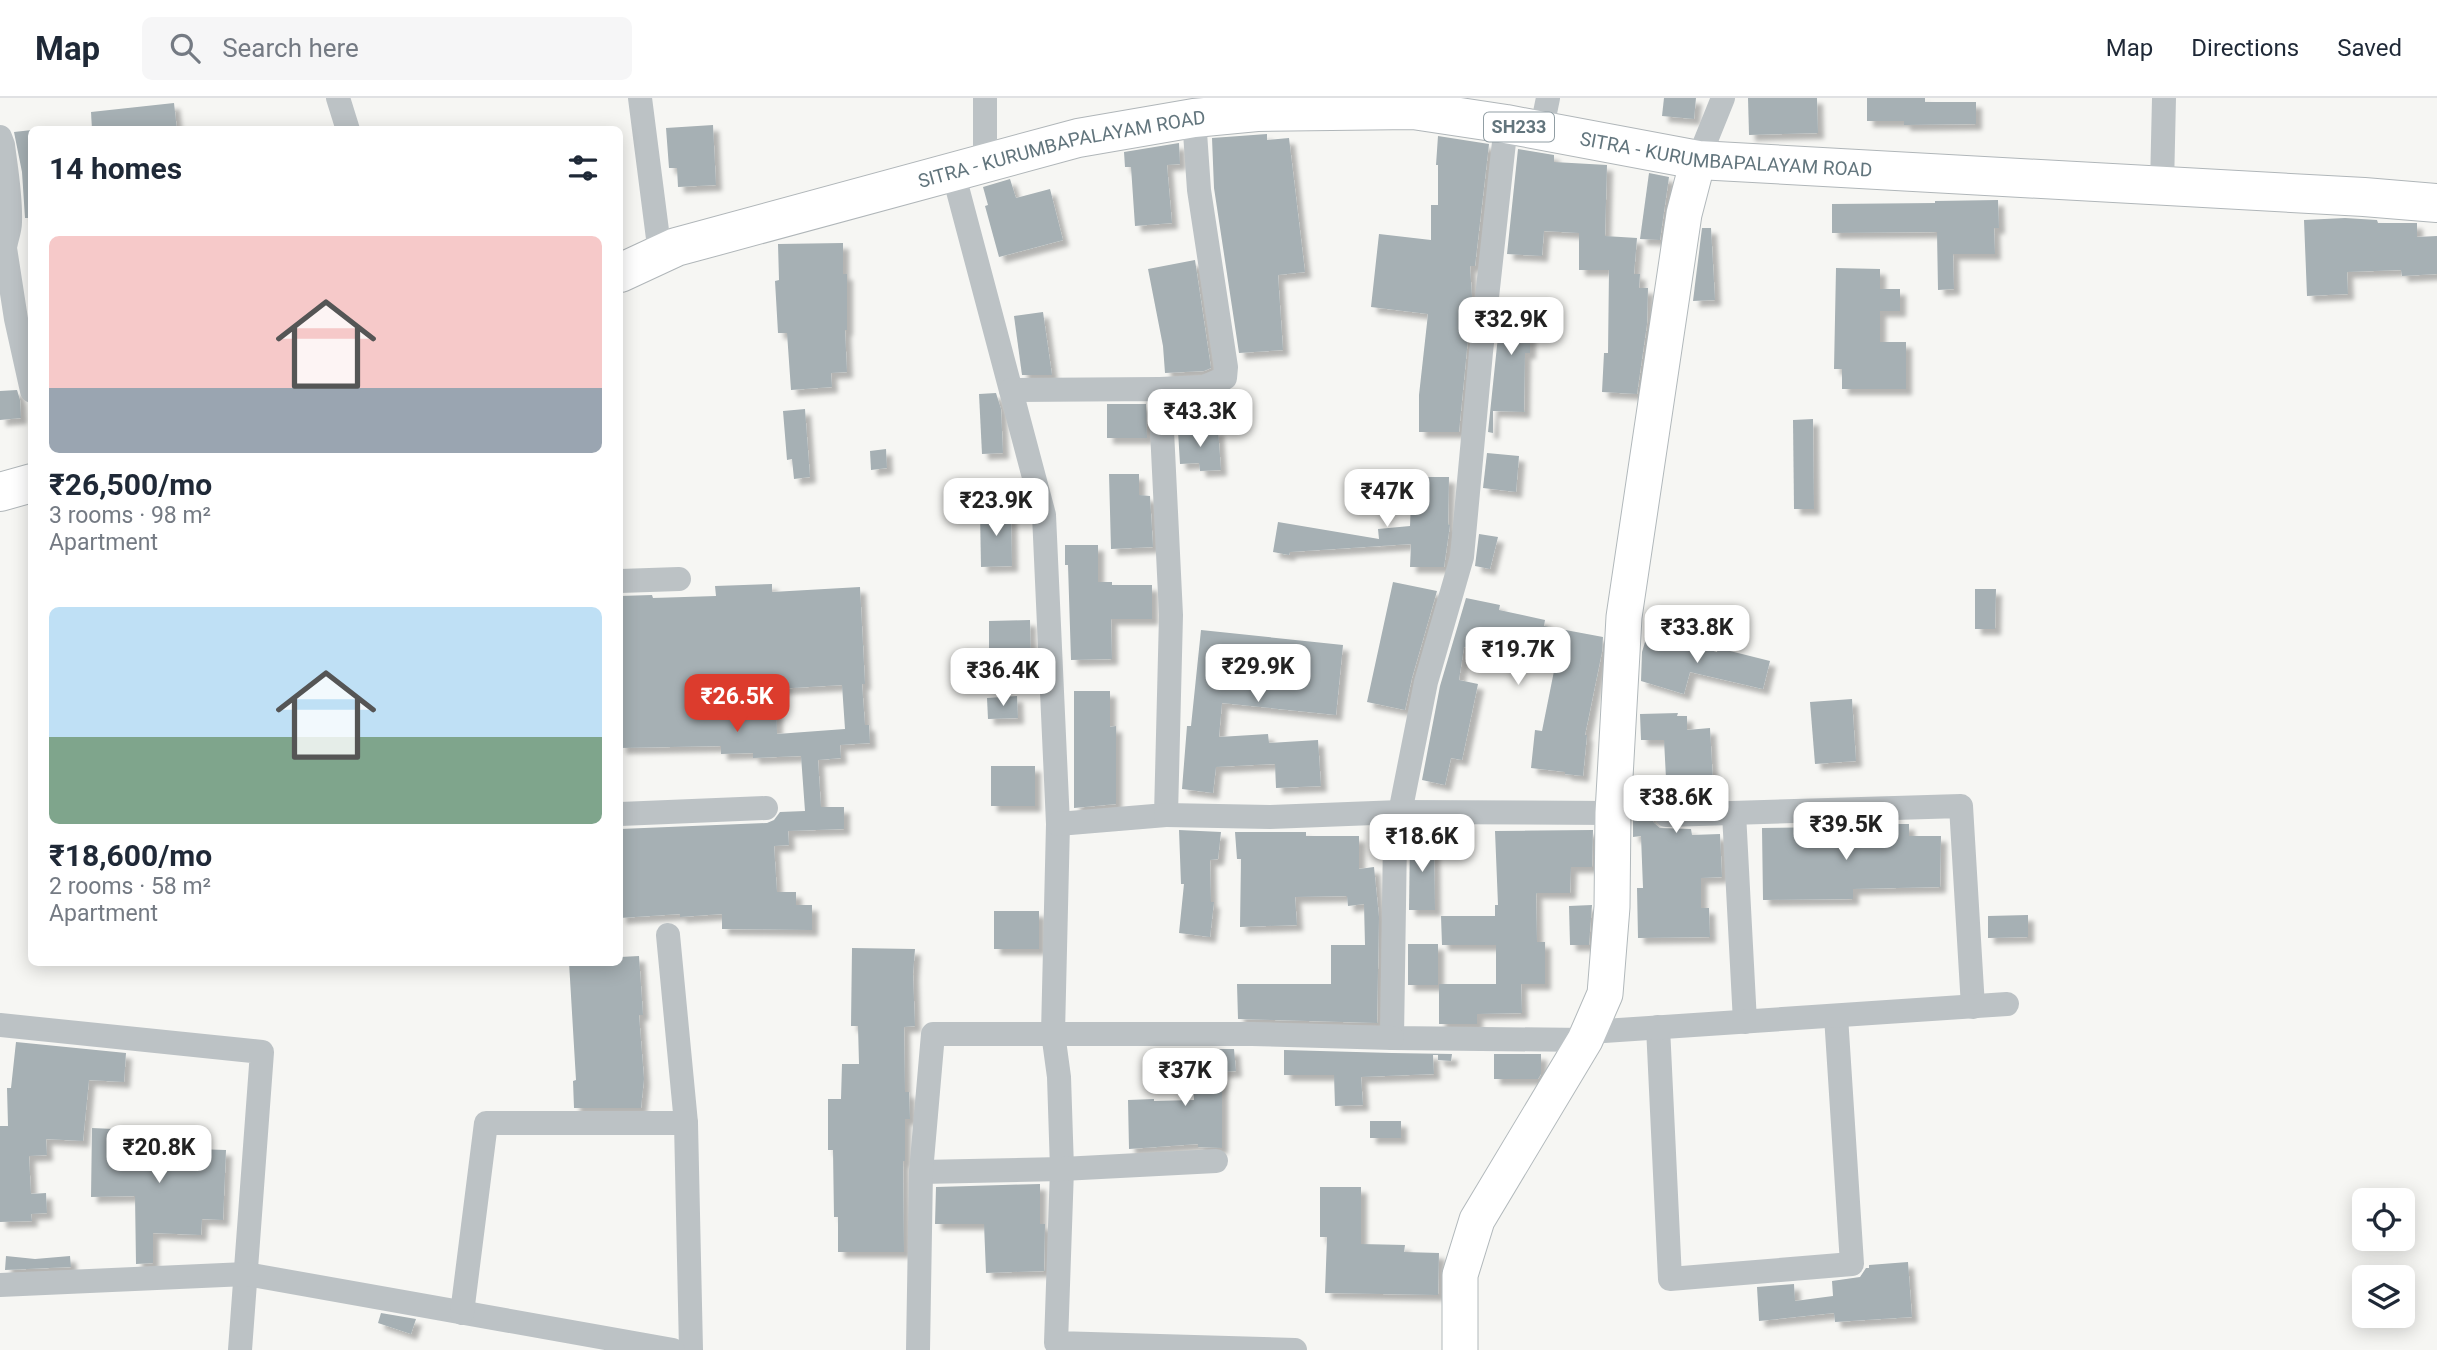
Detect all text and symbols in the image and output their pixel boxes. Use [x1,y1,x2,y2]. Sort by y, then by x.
search box [142,17,632,80]
text: Map [35,29,100,68]
icon: search [166,29,204,67]
text: Search here [222,33,359,63]
text: Map [2106,34,2153,62]
text: Directions [2191,34,2299,62]
text: Saved [2337,34,2402,62]
street label: SITRA - KURUMBAPALAYAM ROAD [915,106,1206,193]
road number: SH233 [1484,113,1554,142]
street label: SITRA - KURUMBAPALAYAM ROAD [1578,127,1873,182]
icon: filters [564,149,602,187]
text: 14 homes [49,151,182,186]
icon: home [263,281,389,407]
pin: ₹32.9K [1454,298,1568,357]
text: ₹32.9K [1475,306,1547,333]
pin: ₹43.3K [1143,390,1257,449]
text: ₹43.3K [1164,398,1236,425]
text: ₹26,500/mo [49,467,212,502]
pin: ₹47K [1346,470,1428,529]
pin: ₹23.9K [939,478,1053,538]
text: ₹47K [1360,478,1414,505]
text: ₹23.9K [960,487,1032,514]
text: 3 rooms · 98 m² [49,502,211,529]
text: Apartment [49,529,158,556]
pin: ₹33.8K [1640,606,1754,665]
text: ₹33.8K [1661,614,1733,641]
pin: ₹19.7K [1461,628,1575,687]
text: ₹19.7K [1482,636,1554,663]
pin: ₹29.9K [1201,644,1315,704]
pin: ₹36.4K [946,648,1060,708]
icon: home [263,652,389,778]
text: ₹29.9K [1222,653,1294,680]
text: ₹36.4K [967,657,1039,684]
pin: ₹26.5K [680,674,794,734]
text: ₹26.5K [701,683,773,710]
pin: ₹38.6K [1619,776,1733,835]
text: ₹38.6K [1640,784,1712,811]
pin: ₹39.5K [1789,802,1903,862]
text: ₹39.5K [1810,811,1882,838]
pin: ₹18.6K [1365,814,1479,874]
text: ₹18.6K [1386,823,1458,850]
text: ₹18,600/mo [49,838,212,873]
text: 2 rooms · 58 m² [49,873,211,900]
text: Apartment [49,900,158,927]
pin: ₹37K [1144,1048,1226,1108]
text: ₹37K [1158,1057,1212,1084]
pin: ₹20.8K [102,1126,216,1185]
text: ₹20.8K [123,1134,195,1161]
map controls [2352,1188,2415,1328]
button: locate [2352,1188,2415,1251]
button: layers [2352,1265,2415,1328]

